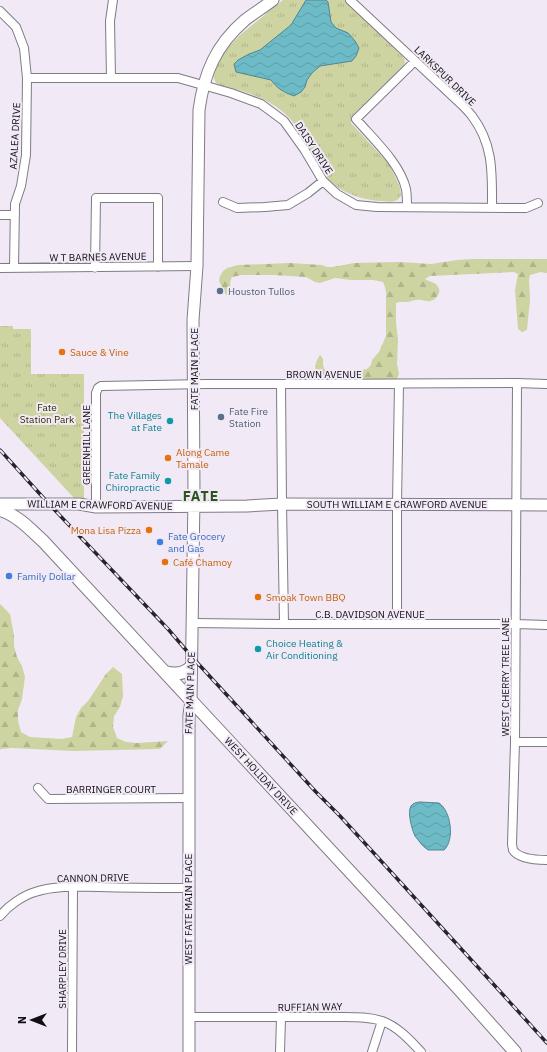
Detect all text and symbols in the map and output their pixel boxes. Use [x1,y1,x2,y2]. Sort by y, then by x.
street label: LARKSPUR DRIVE [411,43,479,109]
street label: AZALEA DRIVE [7,102,23,170]
street label: DAISY DRIVE [292,119,336,177]
street label: W T BARNES AVENUE [49,250,147,264]
place label: Houston Tullos [228,285,295,298]
marker: Houston Tullos [215,286,225,296]
street label: FATE MAIN PLACE [188,328,201,410]
place label: Sauce & Vine [70,346,129,359]
marker: Sauce & Vine [57,347,67,357]
street label: BROWN AVENUE [286,368,362,381]
park label: Fate Station Park [20,401,75,426]
street label: GREENHILL LANE [80,405,93,485]
place label: Fate Fire Station [229,405,269,430]
place label: The Villages at Fate [108,409,163,434]
marker: Fate Fire Station [216,412,226,422]
marker: The Villages at Fate [165,416,175,426]
place label: Along Came Tamale [176,446,230,471]
marker: Along Came Tamale [163,453,173,463]
place label: Fate Family Chiropractic [106,469,160,494]
marker: Fate Family Chiropractic [163,476,173,486]
district label: FATE [183,487,219,505]
street label: WILLIAM E CRAWFORD AVENUE [27,497,173,513]
street label: SOUTH WILLIAM E CRAWFORD AVENUE [307,498,487,511]
place label: Mona Lisa Pizza [71,524,142,537]
marker: Mona Lisa Pizza [144,525,154,535]
place label: Fate Grocery and Gas [168,530,225,555]
marker: Fate Grocery and Gas [155,537,165,547]
place label: Café Chamoy [173,556,232,569]
marker: Café Chamoy [160,557,170,567]
place label: Family Dollar [17,570,76,583]
marker: Family Dollar [4,571,14,581]
place label: Smoak Town BBQ [266,591,346,604]
marker: Smoak Town BBQ [253,592,263,602]
street label: C.B. DAVIDSON AVENUE [315,608,425,621]
street label: WEST CHERRY TREE LANE [499,617,512,737]
place label: Choice Heating & Air Conditioning [266,637,343,662]
marker: Choice Heating & Air Conditioning [253,644,263,654]
street label: FATE MAIN PLACE [182,651,198,734]
street label: WEST HOLIDAY DRIVE [222,734,300,818]
street label: BARRINGER COURT [66,783,156,796]
street label: WEST FATE MAIN PLACE [182,853,195,964]
street label: CANNON DRIVE [57,871,129,885]
street label: SHARPLEY DRIVE [56,929,69,1009]
north arrow [12,1000,52,1040]
street label: RUFFIAN WAY [278,1000,343,1014]
text: N [15,1016,29,1024]

